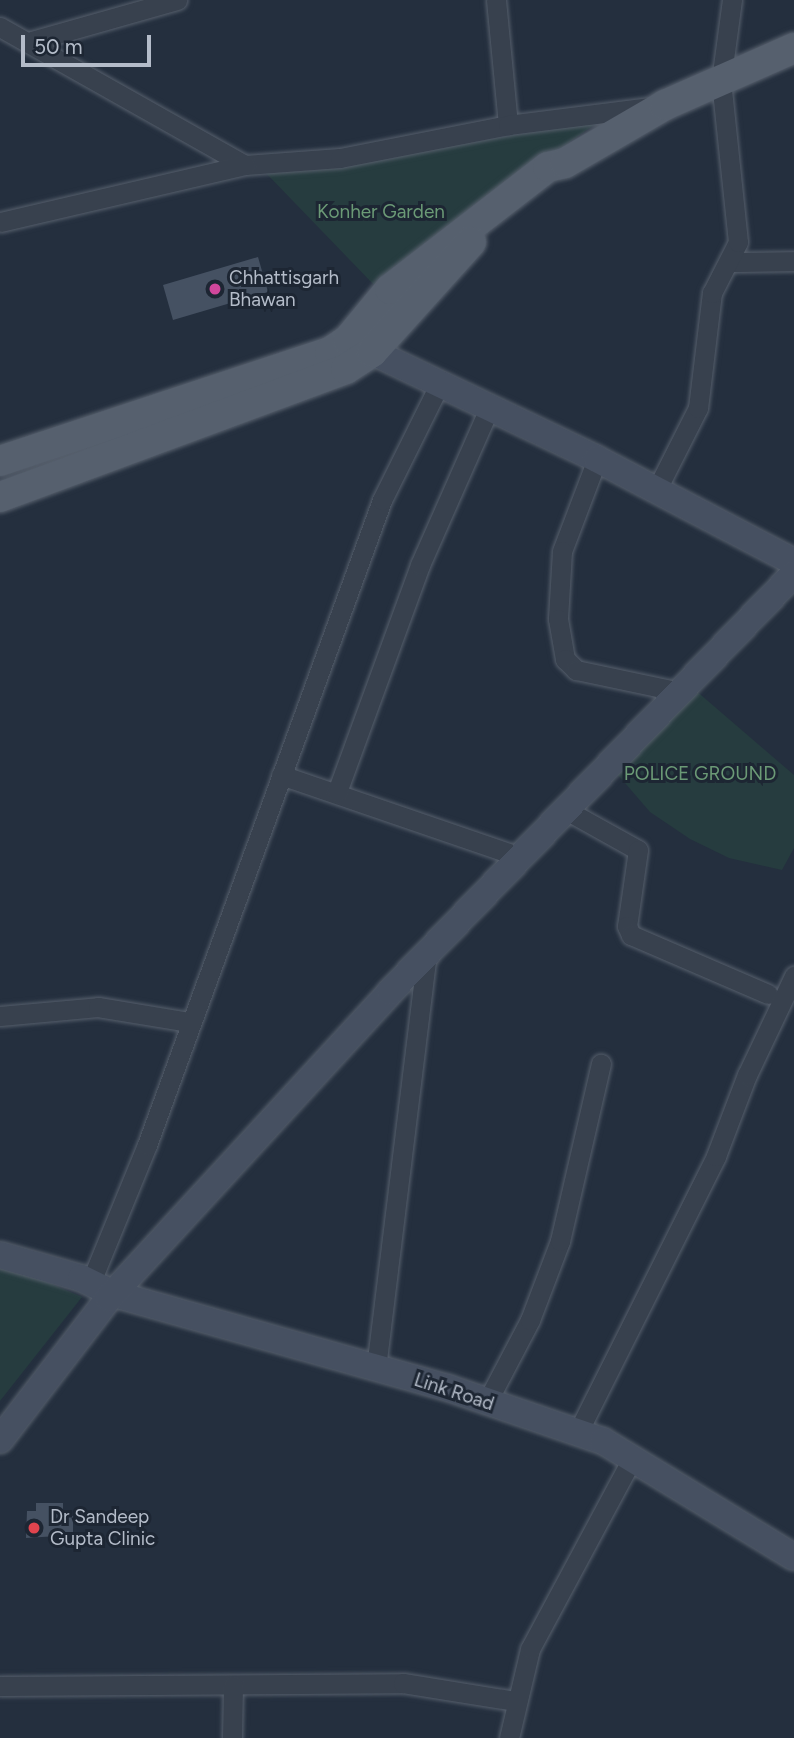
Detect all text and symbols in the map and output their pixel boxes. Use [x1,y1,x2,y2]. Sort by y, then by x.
scale bar [24,21,154,65]
text: 50 m [34,34,83,59]
park label: Konher Garden [317,201,445,223]
place label: Chhattisgarh Bhawan [229,267,339,311]
marker: Chhattisgarh Bhawan [207,281,223,297]
park label: POLICE GROUND [624,763,776,785]
street label: Link Road [411,1368,497,1416]
place label: Dr Sandeep Gupta Clinic [50,1506,155,1550]
marker: Dr Sandeep Gupta Clinic [24,1518,44,1538]

